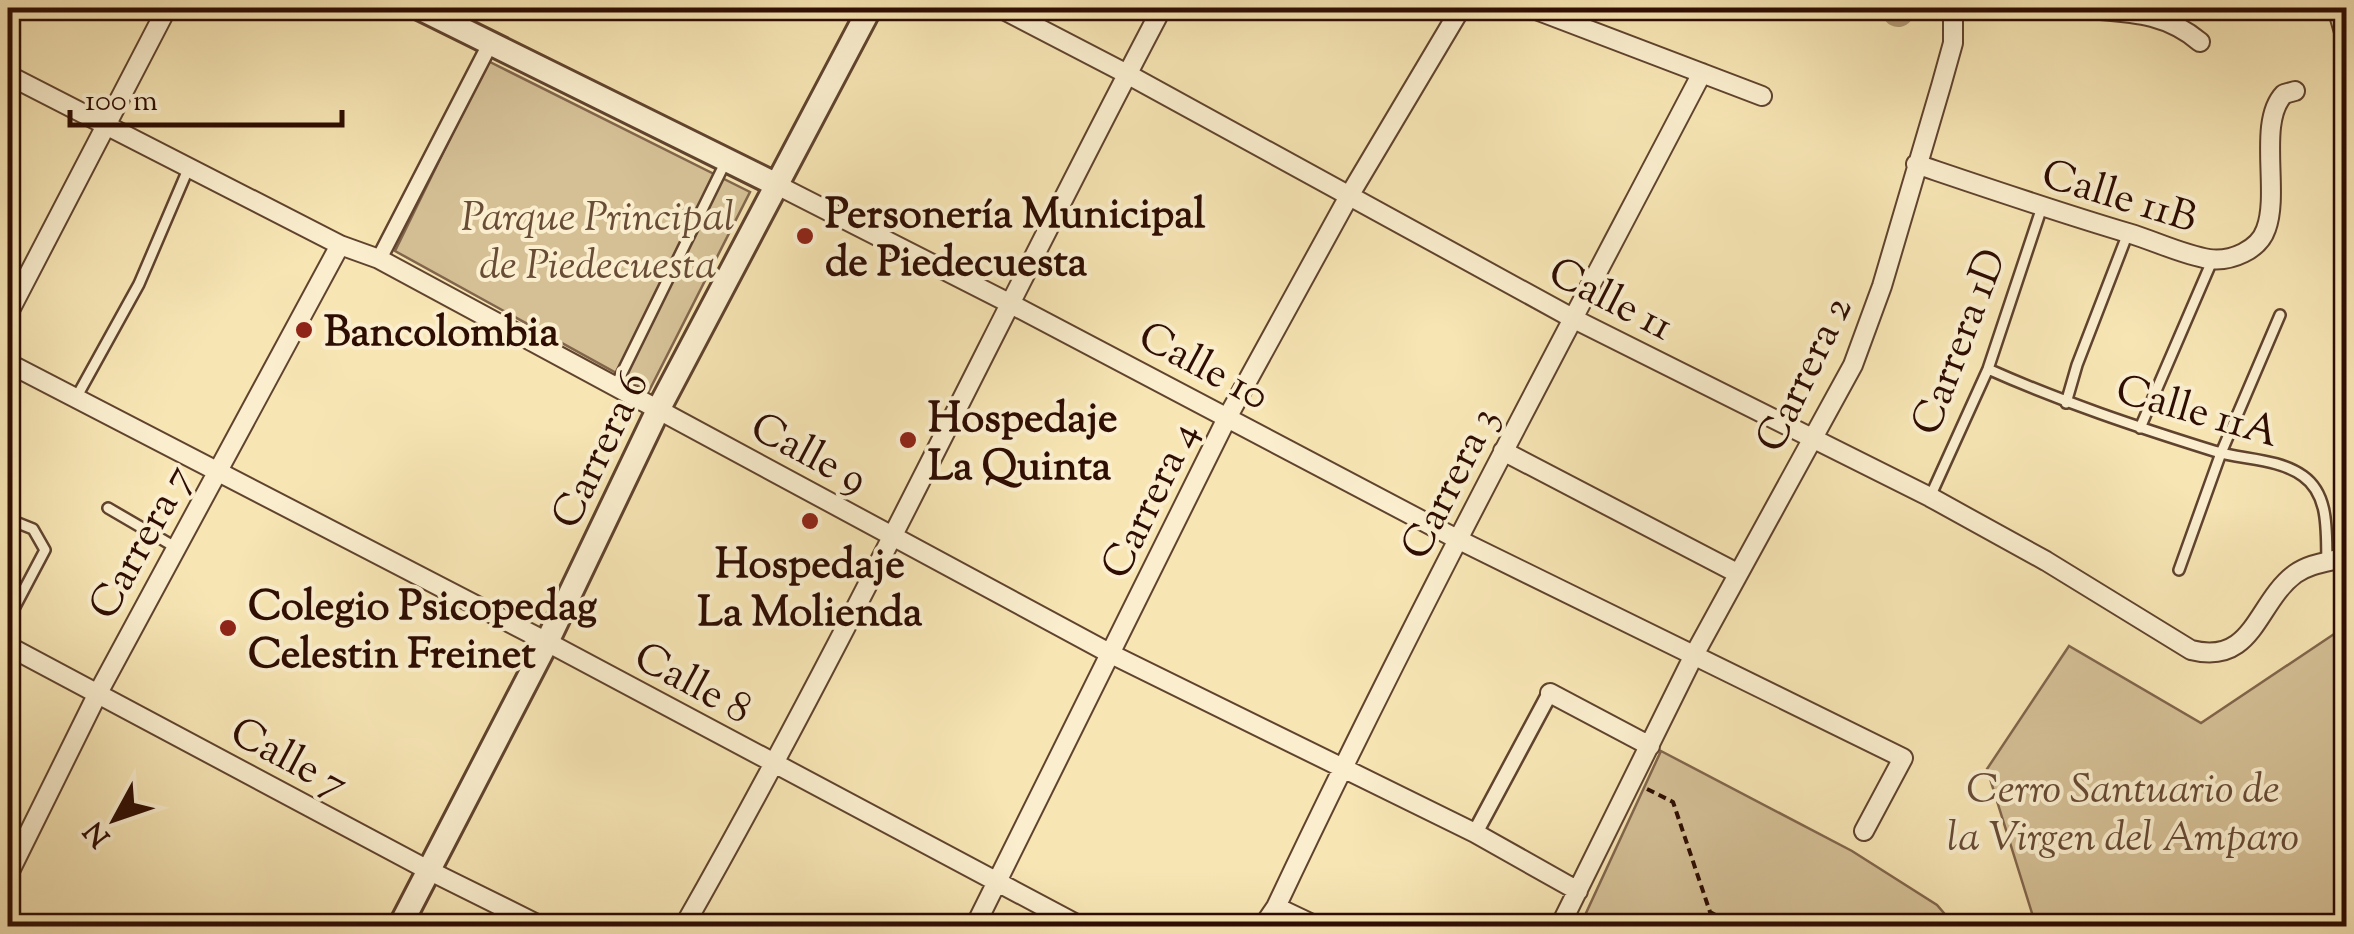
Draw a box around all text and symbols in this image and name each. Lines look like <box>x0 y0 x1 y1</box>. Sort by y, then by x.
scale bar <box>70 65 342 127</box>
text: 100 m <box>85 81 158 124</box>
street label: Calle 11B <box>2034 147 2203 251</box>
place label: Personería Municipal de Piedecuesta <box>825 187 1206 295</box>
park label: Parque Principal de Piedecuesta <box>461 190 735 298</box>
marker: Personería Municipal de Piedecuesta <box>794 225 816 247</box>
street label: Carrera 1D <box>1899 241 2025 444</box>
street label: Calle 11 <box>1537 245 1682 358</box>
street label: Carrera 2 <box>1743 287 1870 463</box>
place label: Bancolombia <box>324 305 559 365</box>
street label: Calle 10 <box>1127 309 1279 428</box>
marker: Bancolombia <box>293 319 315 341</box>
street label: Calle 11A <box>2108 362 2285 466</box>
street label: Carrera 6 <box>539 363 666 540</box>
place label: Hospedaje La Quinta <box>928 391 1117 499</box>
street label: Carrera 3 <box>1388 398 1516 571</box>
street label: Calle 9 <box>739 400 877 511</box>
street label: Carrera 4 <box>1089 412 1216 590</box>
marker: Hospedaje La Quinta <box>897 429 919 451</box>
street label: Carrera 7 <box>76 455 210 632</box>
marker: Hospedaje La Molienda <box>799 510 821 532</box>
place label: Hospedaje La Molienda <box>698 537 923 645</box>
place label: Colegio Psicopedag Celestin Freinet <box>248 579 598 687</box>
marker: Colegio Psicopedag Celestin Freinet <box>217 617 239 639</box>
street label: Calle 8 <box>622 630 761 741</box>
street label: Calle 7 <box>218 705 357 816</box>
park label: Cerro Santuario de la Virgen del Amparo <box>1947 762 2299 870</box>
north arrow <box>65 769 165 869</box>
text: N <box>76 812 121 855</box>

